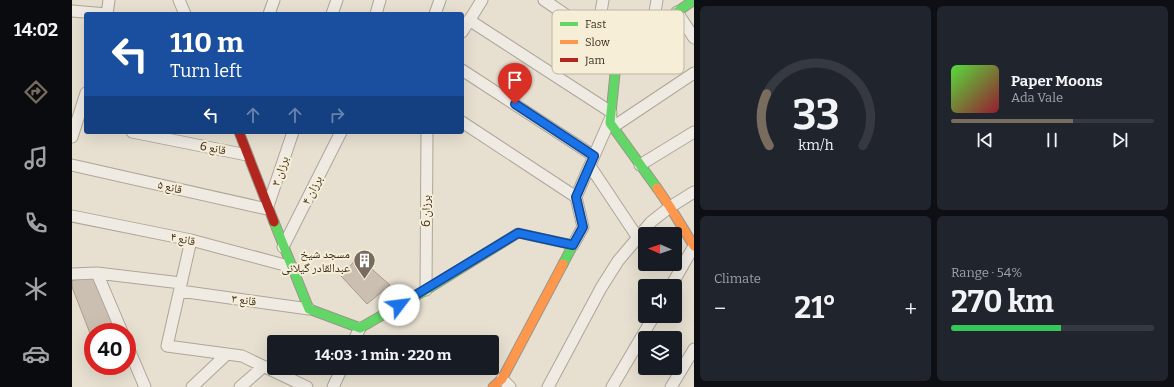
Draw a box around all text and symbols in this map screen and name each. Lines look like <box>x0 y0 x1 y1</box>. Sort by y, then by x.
legend <box>552 10 684 74</box>
text: Fast <box>585 18 606 31</box>
text: 14:02 <box>14 19 58 41</box>
text: 110 m <box>170 26 244 59</box>
icon: left <box>104 28 156 80</box>
text: Slow <box>585 36 610 49</box>
text: Jam <box>584 54 605 67</box>
text: Turn left <box>170 60 242 82</box>
pin <box>498 63 532 104</box>
icon: arrive <box>504 69 526 91</box>
text: Paper Moons <box>1011 72 1103 90</box>
icon: directions <box>22 78 50 106</box>
text: 33 <box>792 90 839 140</box>
text: Ada Vale <box>1011 90 1063 105</box>
icon: left <box>200 104 222 126</box>
icon: ahead <box>242 104 264 126</box>
icon: ahead <box>284 104 306 126</box>
icon: right <box>326 104 348 126</box>
icon: previous <box>974 129 996 151</box>
icon: pause <box>1041 129 1063 151</box>
icon: next <box>1109 129 1131 151</box>
text: km/h <box>798 136 833 153</box>
street label: قانع 6 <box>199 139 227 157</box>
icon: music <box>22 144 50 172</box>
street label: برزان ۳ <box>269 154 292 188</box>
street label: برزان ۴ <box>299 173 325 207</box>
street label: قانع ۵ <box>156 177 184 197</box>
street label: برزان 6 <box>419 195 433 227</box>
icon: phone <box>22 209 50 237</box>
north arrow <box>638 227 682 271</box>
map controls <box>638 227 682 375</box>
street label: قانع ۴ <box>169 230 197 248</box>
place label: مسجد شیخ عبدالقادر گیلانی <box>282 247 350 275</box>
building icon: مسجد شیخ عبدالقادر گیلانی <box>352 248 378 281</box>
text: Range · 54% <box>951 265 1022 280</box>
text: Climate <box>714 271 761 286</box>
icon: climate <box>22 275 50 303</box>
button: sound <box>638 279 682 323</box>
position arrow <box>378 284 420 326</box>
text: 270 km <box>951 284 1054 320</box>
text: 21° <box>794 290 836 326</box>
street label: قانع ۳ <box>231 291 257 309</box>
text: − <box>714 295 726 322</box>
text: + <box>904 295 917 322</box>
speed limit sign: 40 <box>84 323 136 375</box>
button: layers <box>638 331 682 375</box>
icon: car <box>22 340 50 368</box>
text: 14:03 · 1 min · 220 m <box>315 346 451 364</box>

